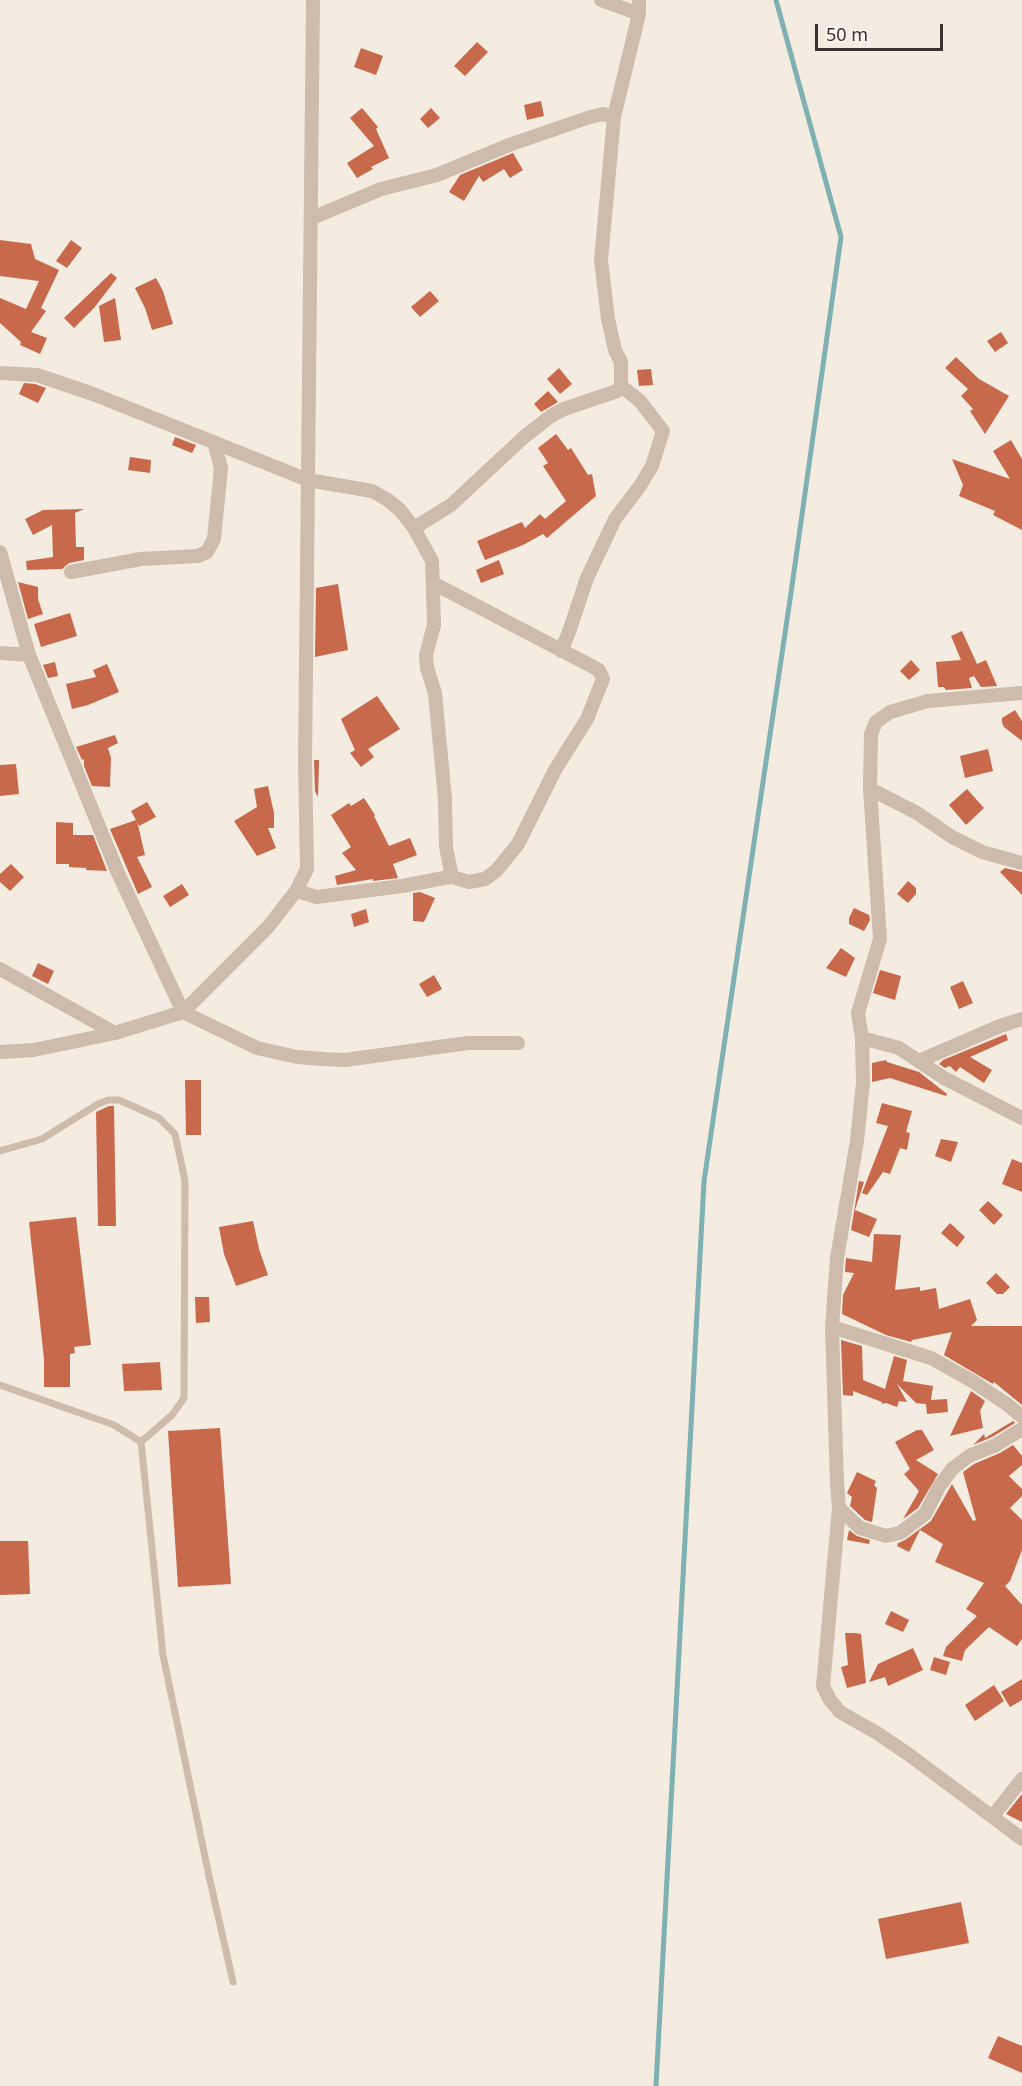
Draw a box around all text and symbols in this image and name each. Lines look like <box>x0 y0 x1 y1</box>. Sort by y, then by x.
scale bar <box>818 12 946 50</box>
text: 50 m <box>826 22 868 46</box>

